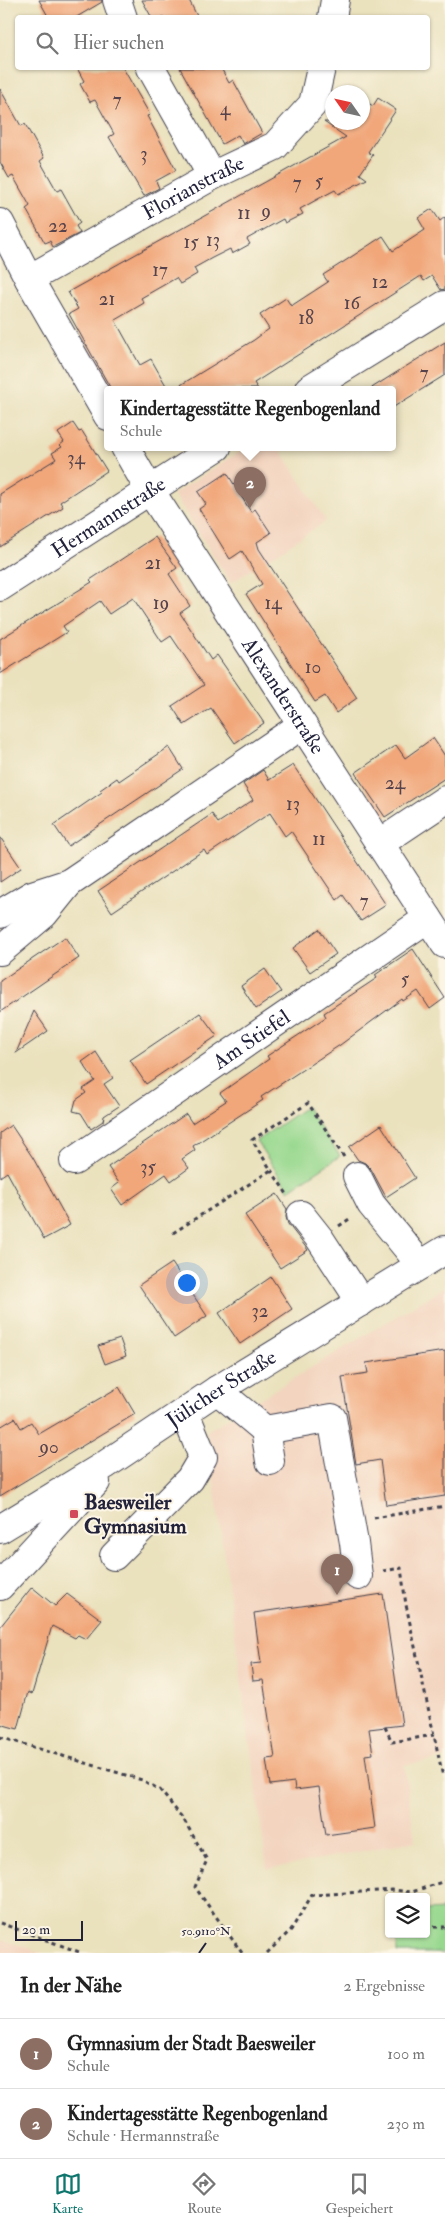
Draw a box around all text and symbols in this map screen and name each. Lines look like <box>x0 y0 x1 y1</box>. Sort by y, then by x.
search box <box>15 15 430 70</box>
icon: search <box>33 29 61 57</box>
text: Hier suchen <box>73 31 164 55</box>
north arrow <box>325 85 370 130</box>
house number: 7 <box>113 88 122 112</box>
house number: 4 <box>220 97 231 121</box>
house number: 3 <box>140 142 148 166</box>
street label: Florianstraße <box>138 150 249 226</box>
house number: 5 <box>315 169 324 193</box>
house number: 7 <box>293 171 302 195</box>
house number: 9 <box>259 199 271 223</box>
house number: 11 <box>237 201 251 225</box>
house number: 22 <box>48 214 68 238</box>
house number: 13 <box>206 228 220 252</box>
house number: 15 <box>183 230 199 254</box>
house number: 17 <box>152 258 168 282</box>
house number: 12 <box>372 270 388 294</box>
house number: 21 <box>99 287 115 311</box>
house number: 16 <box>344 291 362 315</box>
house number: 18 <box>298 306 314 330</box>
house number: 7 <box>420 361 429 385</box>
popup <box>104 386 396 451</box>
text: Kindertagesstätte Regenbogenland <box>120 397 380 421</box>
text: Schule <box>120 421 162 441</box>
house number: 34 <box>67 446 85 470</box>
pin: 2 <box>234 467 266 508</box>
street label: Hermannstraße <box>46 471 171 564</box>
house number: 21 <box>145 551 161 575</box>
house number: 19 <box>153 591 169 615</box>
house number: 14 <box>264 591 282 615</box>
street label: Alexanderstraße <box>235 632 331 760</box>
house number: 10 <box>305 655 321 679</box>
house number: 24 <box>385 771 406 795</box>
house number: 13 <box>286 792 300 816</box>
house number: 11 <box>312 827 326 851</box>
house number: 7 <box>360 889 369 913</box>
house number: 5 <box>401 967 410 991</box>
street label: Am Stiefel <box>207 1003 296 1076</box>
house number: 35 <box>140 1155 156 1179</box>
your location <box>174 1270 200 1296</box>
house number: 32 <box>252 1299 268 1323</box>
street label: Jülicher Straße <box>160 1344 282 1435</box>
house number: 90 <box>37 1435 59 1459</box>
place label: Baesweiler Gymnasium <box>84 1489 187 1540</box>
marker: Baesweiler Gymnasium <box>68 1508 80 1520</box>
pin: 1 <box>321 1554 353 1595</box>
map controls <box>385 1893 430 1938</box>
button: layers <box>385 1893 430 1938</box>
scale bar <box>15 1918 82 1941</box>
text: 20 m <box>22 1921 50 1938</box>
text: 50.9110°N <box>181 1924 231 1939</box>
text: In der Nähe <box>20 1972 122 1999</box>
text: 2 Ergebnisse <box>344 1976 425 1996</box>
text: Gymnasium der Stadt Baesweiler <box>67 2032 315 2056</box>
text: 1 <box>33 2044 39 2064</box>
text: 100 m <box>387 2044 425 2064</box>
text: Schule <box>67 2056 110 2076</box>
text: Kindertagesstätte Regenbogenland <box>67 2102 328 2126</box>
text: 2 <box>32 2114 40 2134</box>
text: 230 m <box>387 2114 425 2134</box>
text: Schule · Hermannstraße <box>67 2126 219 2146</box>
tab: Karte <box>52 2170 83 2217</box>
tab: Route <box>187 2170 221 2217</box>
tab: Gespeichert <box>325 2170 393 2217</box>

